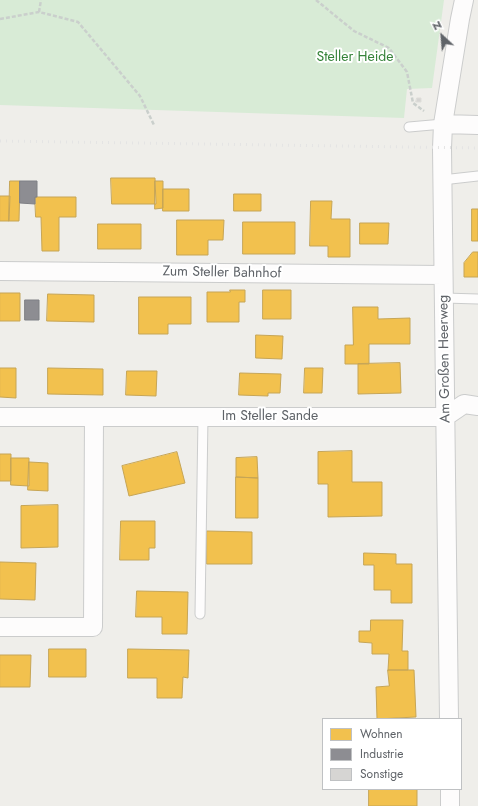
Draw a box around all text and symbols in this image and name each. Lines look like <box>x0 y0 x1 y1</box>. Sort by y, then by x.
north arrow <box>422 16 462 56</box>
text: N <box>429 16 444 34</box>
park label: Steller Heide <box>317 50 393 66</box>
street label: Zum Steller Bahnhof <box>162 264 282 282</box>
street label: Am Großen Heerweg <box>435 295 455 423</box>
street label: Im Steller Sande <box>222 409 318 425</box>
legend <box>322 718 462 790</box>
text: Wohnen <box>360 725 403 743</box>
text: Industrie <box>360 745 404 763</box>
text: Sonstige <box>360 765 403 783</box>

